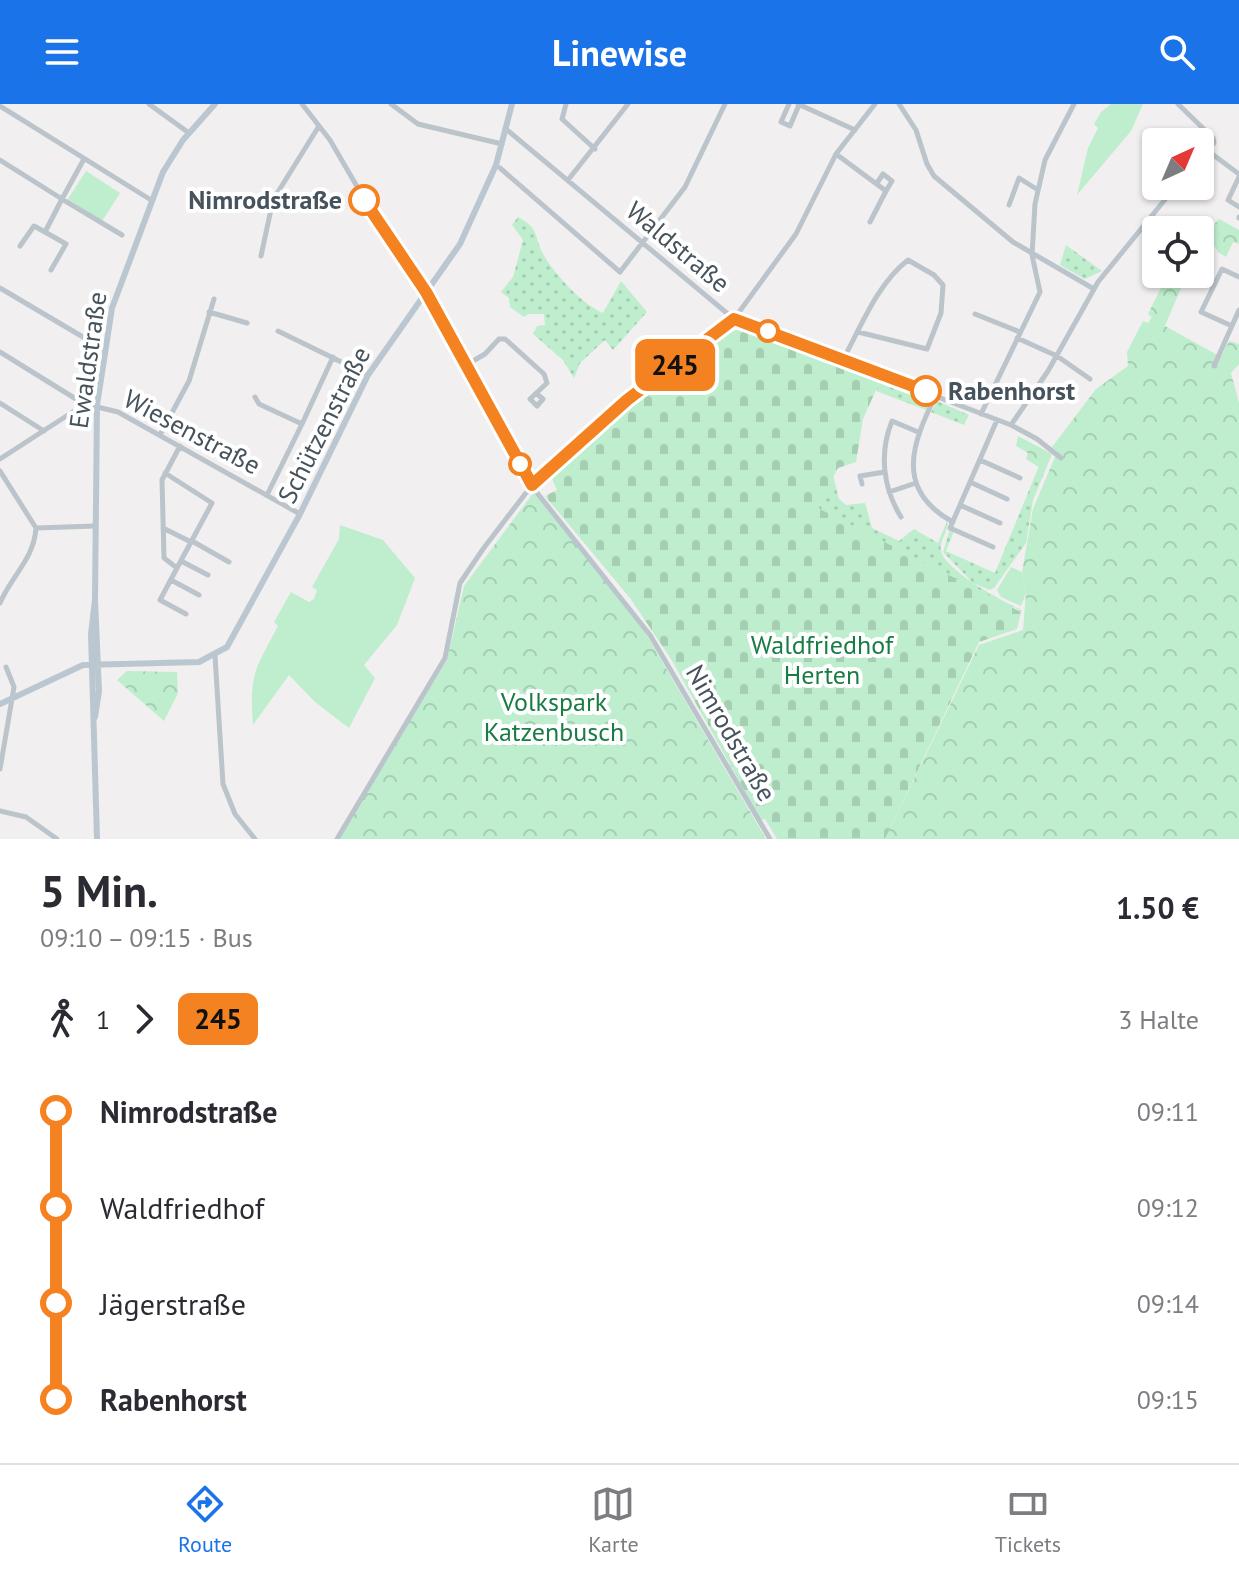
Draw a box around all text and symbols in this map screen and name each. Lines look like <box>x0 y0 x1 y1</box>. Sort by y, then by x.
text: Linewise <box>552 29 687 76</box>
icon: menu <box>40 30 84 74</box>
icon: search <box>1155 30 1199 74</box>
north arrow <box>1142 128 1214 200</box>
map controls <box>1142 128 1214 288</box>
place label: Nimrodstraße <box>188 183 342 216</box>
marker: Nimrodstraße <box>349 185 379 215</box>
street label: Waldstraße <box>620 194 737 299</box>
button: locate <box>1142 216 1214 288</box>
street label: Ewaldstraße <box>62 289 113 430</box>
unlabelled marker <box>757 320 779 342</box>
line badge: 245 <box>629 339 721 391</box>
street label: Schützenstraße <box>270 341 377 509</box>
text: 245 <box>651 346 699 383</box>
place label: Rabenhorst <box>948 374 1075 407</box>
marker: Rabenhorst <box>911 376 941 406</box>
street label: Wiesenstraße <box>118 382 266 481</box>
unlabelled marker <box>509 453 531 475</box>
park label: Waldfriedhof Herten <box>751 628 895 691</box>
street label: Nimrodstraße <box>679 658 784 807</box>
park label: Volkspark Katzenbusch <box>484 685 624 748</box>
text: 5 Min. <box>40 862 158 919</box>
text: 1.50 € <box>1116 888 1199 927</box>
text: 09:10 – 09:15 · Bus <box>40 921 253 954</box>
icon: walk <box>40 997 84 1041</box>
icon: forward <box>122 997 166 1041</box>
text: 245 <box>194 1000 242 1037</box>
text: 1 <box>96 1003 110 1036</box>
text: 3 Halte <box>1118 1003 1199 1036</box>
text: Nimrodstraße <box>100 1092 277 1131</box>
text: 09:11 <box>1137 1095 1199 1128</box>
text: Waldfriedhof <box>100 1188 264 1227</box>
text: 09:12 <box>1137 1191 1199 1224</box>
text: Jägerstraße <box>100 1284 246 1323</box>
text: 09:14 <box>1137 1287 1199 1320</box>
text: Rabenhorst <box>100 1380 247 1419</box>
text: 09:15 <box>1137 1383 1199 1416</box>
tab: Route <box>178 1482 232 1558</box>
tab: Karte <box>588 1482 639 1558</box>
tab: Tickets <box>995 1482 1061 1558</box>

